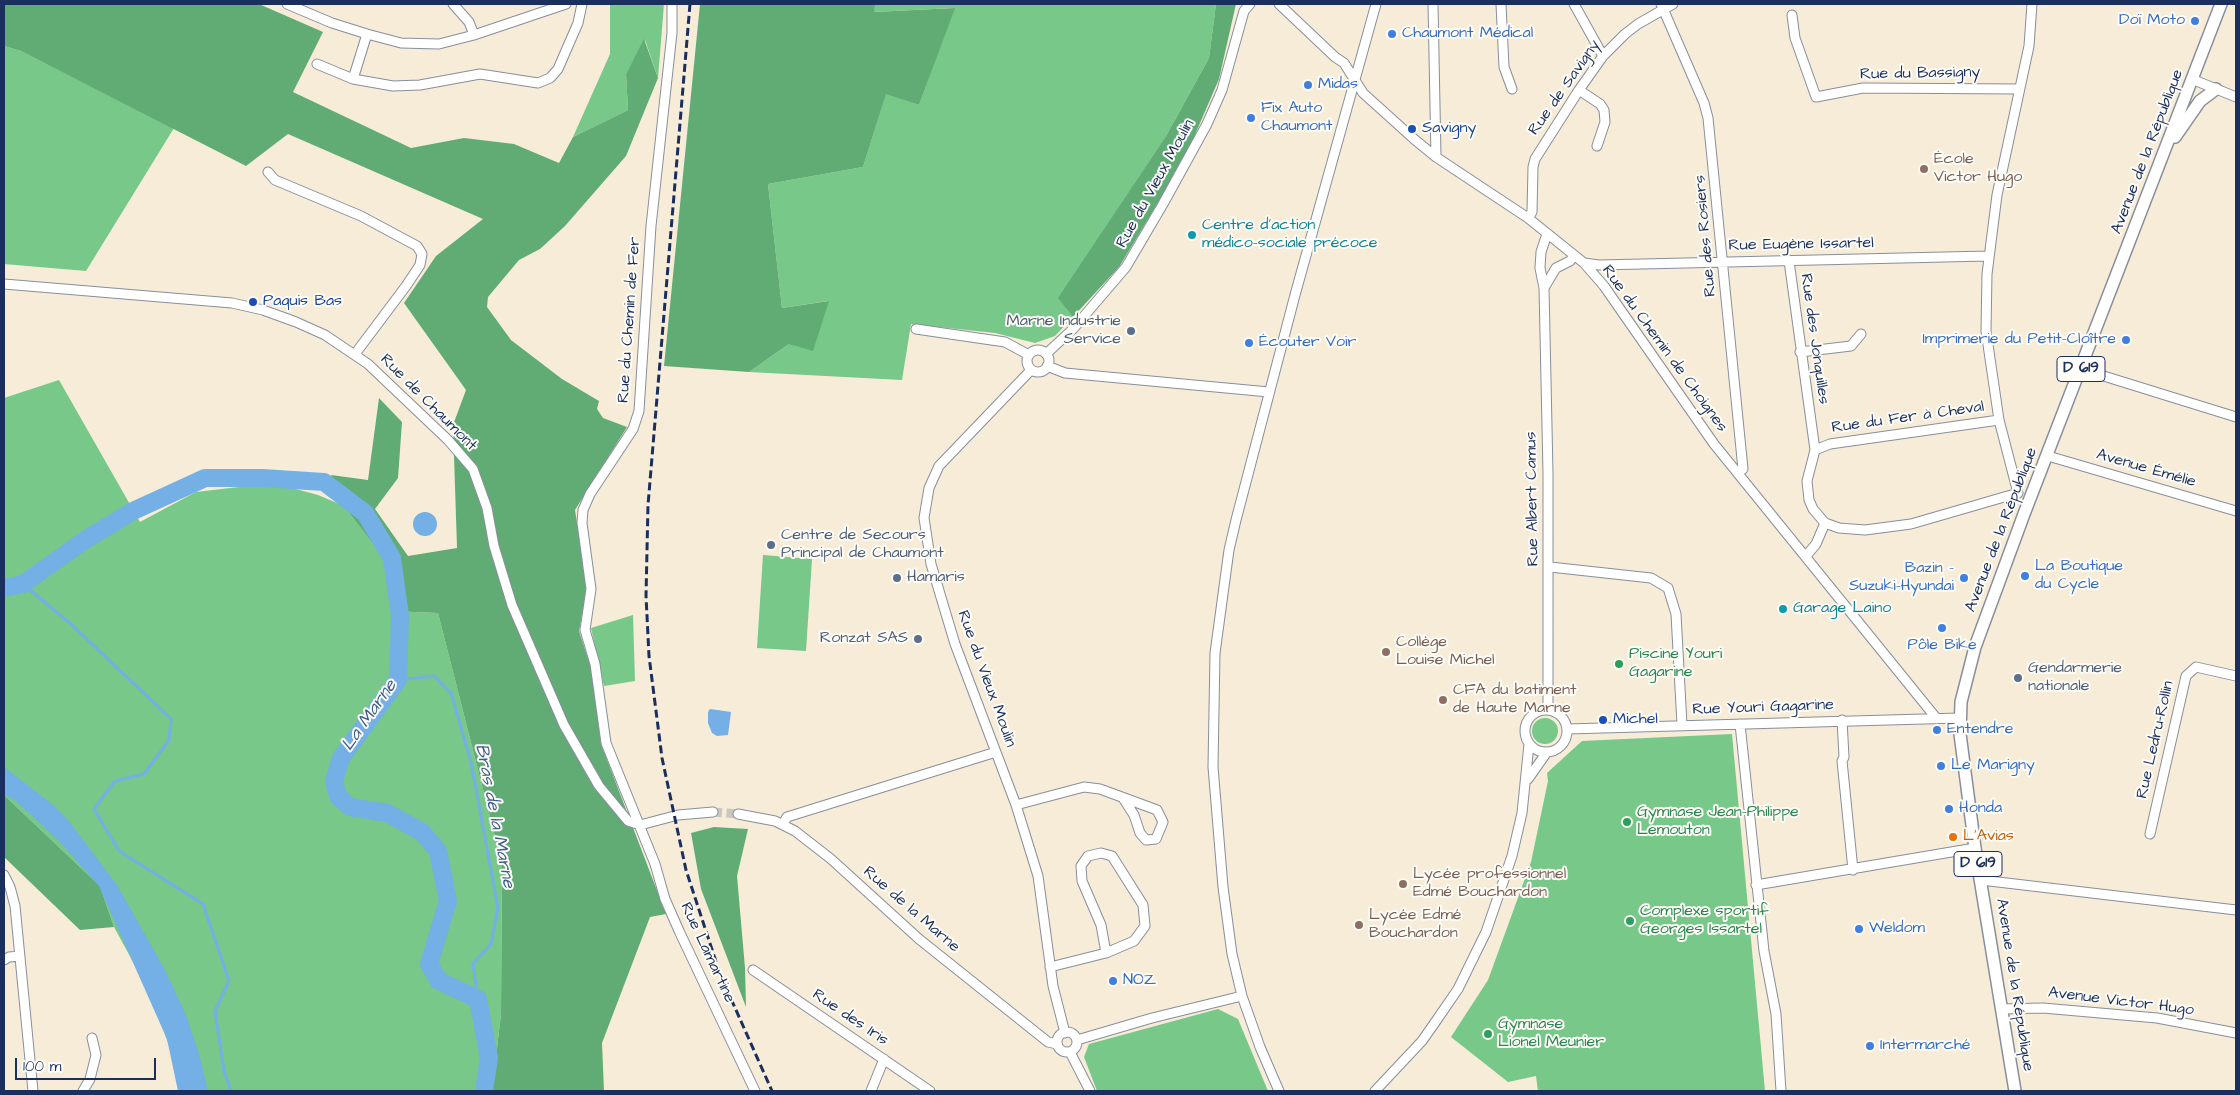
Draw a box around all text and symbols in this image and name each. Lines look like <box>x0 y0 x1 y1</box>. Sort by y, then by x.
place label: Doï Moto <box>2119 11 2185 31</box>
marker: Doï Moto <box>2189 15 2201 27</box>
place label: Chaumont Médical <box>1402 24 1533 44</box>
marker: Chaumont Médical <box>1386 28 1398 40</box>
street label: Rue de Savigny <box>1525 37 1605 139</box>
street label: Rue du Bassigny <box>1860 63 1980 85</box>
street label: Avenue de la République <box>2108 67 2188 237</box>
place label: Midas <box>1318 75 1358 95</box>
marker: Midas <box>1302 79 1314 91</box>
place label: Fix Auto Chaumont <box>1261 99 1332 137</box>
marker: Fix Auto Chaumont <box>1245 112 1257 124</box>
street label: Rue du Vieux Moulin <box>1113 116 1199 252</box>
place label: Savigny <box>1422 119 1476 139</box>
marker: Savigny <box>1406 123 1418 135</box>
place label: École Victor Hugo <box>1934 150 2022 188</box>
marker: École Victor Hugo <box>1918 163 1930 175</box>
street label: Rue des Rosiers <box>1691 174 1721 298</box>
place label: Centre d’action médico-sociale précoce <box>1202 216 1377 254</box>
marker: Centre d’action médico-sociale précoce <box>1186 229 1198 241</box>
street label: Rue Eugène Issartel <box>1728 234 1874 256</box>
street label: Rue du Chemin de Fer <box>615 236 645 404</box>
street label: Rue du Chemin de Choignes <box>1597 262 1731 436</box>
street label: Rue des Jonquilles <box>1795 272 1833 406</box>
place label: Paquis Bas <box>263 292 342 312</box>
marker: Paquis Bas <box>247 296 259 308</box>
place label: Marne Industrie Service <box>1007 312 1121 350</box>
marker: Marne Industrie Service <box>1125 325 1137 337</box>
place label: Imprimerie du Petit-Cloître <box>1922 330 2116 350</box>
place label: Écouter Voir <box>1259 333 1356 353</box>
marker: Imprimerie du Petit-Cloître <box>2120 334 2132 346</box>
marker: Écouter Voir <box>1243 337 1255 349</box>
street label: Rue de Chaumont <box>375 350 481 456</box>
road number: D 619 <box>2057 356 2105 382</box>
street label: Rue du Fer à Cheval <box>1831 398 1985 438</box>
street label: Rue Albert Camus <box>1522 431 1544 567</box>
street label: Avenue de la République <box>1962 445 2042 615</box>
street label: Avenue Émélie <box>2094 446 2198 492</box>
place label: Centre de Secours Principal de Chaumont <box>781 526 944 564</box>
marker: Centre de Secours Principal de Chaumont <box>765 539 777 551</box>
place label: La Boutique du Cycle <box>2035 557 2123 595</box>
place label: Bazin - Suzuki-Hyundai <box>1849 559 1954 597</box>
place label: Hamaris <box>907 568 965 588</box>
marker: La Boutique du Cycle <box>2019 570 2031 582</box>
marker: Hamaris <box>891 572 903 584</box>
marker: Bazin - Suzuki-Hyundai <box>1958 572 1970 584</box>
place label: Garage Laino <box>1793 599 1891 619</box>
marker: Garage Laino <box>1777 603 1789 615</box>
street label: Rue du Vieux Moulin <box>952 608 1020 750</box>
marker: Pôle Bike <box>1936 622 1948 634</box>
place label: Ronzat SAS <box>820 629 908 649</box>
marker: Ronzat SAS <box>912 633 924 645</box>
place label: Collège Louise Michel <box>1396 633 1495 671</box>
place label: Pôle Bike <box>1907 636 1977 656</box>
place label: Piscine Youri Gagarine <box>1629 645 1722 683</box>
marker: Collège Louise Michel <box>1380 646 1392 658</box>
marker: Piscine Youri Gagarine <box>1613 658 1625 670</box>
place label: Gendarmerie nationale <box>2028 659 2122 697</box>
marker: Gendarmerie nationale <box>2012 672 2024 684</box>
water label: La Marne <box>338 676 402 756</box>
street label: Rue Ledru-Rollin <box>2133 679 2179 801</box>
place label: CFA du batiment de Haute Marne <box>1453 681 1576 719</box>
marker: CFA du batiment de Haute Marne <box>1437 694 1449 706</box>
street label: Rue Youri Gagarine <box>1692 696 1834 720</box>
place label: Michel <box>1613 710 1658 730</box>
marker: Michel <box>1597 714 1609 726</box>
place label: Entendre <box>1947 720 2013 740</box>
marker: Entendre <box>1931 724 1943 736</box>
water label: Bras de la Marne <box>469 742 519 890</box>
place label: Le Marigny <box>1951 756 2035 776</box>
marker: Le Marigny <box>1935 760 1947 772</box>
place label: Honda <box>1959 799 2002 819</box>
place label: Gymnase Jean-Philippe Lemouton <box>1637 803 1799 841</box>
marker: Honda <box>1943 803 1955 815</box>
marker: Gymnase Jean-Philippe Lemouton <box>1621 816 1633 828</box>
place label: L'Avias <box>1963 827 2014 847</box>
marker: L'Avias <box>1947 831 1959 843</box>
road number: D 619 <box>1954 852 2002 876</box>
street label: Rue de la Marne <box>859 863 963 957</box>
place label: Lycée professionnel Edmé Bouchardon <box>1413 865 1566 903</box>
marker: Lycée professionnel Edmé Bouchardon <box>1397 878 1409 890</box>
street label: Avenue de la République <box>1991 897 2037 1073</box>
street label: Rue Lamartine <box>675 900 739 1006</box>
place label: Complexe sportif Georges Issartel <box>1640 902 1769 940</box>
place label: Lycée Edmé Bouchardon <box>1369 906 1461 944</box>
marker: Complexe sportif Georges Issartel <box>1624 915 1636 927</box>
marker: Lycée Edmé Bouchardon <box>1353 919 1365 931</box>
place label: Weldom <box>1869 919 1925 939</box>
marker: Weldom <box>1853 923 1865 935</box>
place label: NOZ <box>1123 971 1156 991</box>
marker: NOZ <box>1107 975 1119 987</box>
street label: Avenue Victor Hugo <box>2047 984 2195 1020</box>
street label: Rue des Iris <box>808 986 892 1050</box>
place label: Gymnase Lionel Meunier <box>1498 1015 1604 1053</box>
marker: Gymnase Lionel Meunier <box>1482 1028 1494 1040</box>
place label: Intermarché <box>1880 1036 1970 1056</box>
marker: Intermarché <box>1864 1040 1876 1052</box>
scale bar <box>18 1048 159 1080</box>
text: 100 m <box>23 1056 62 1077</box>

